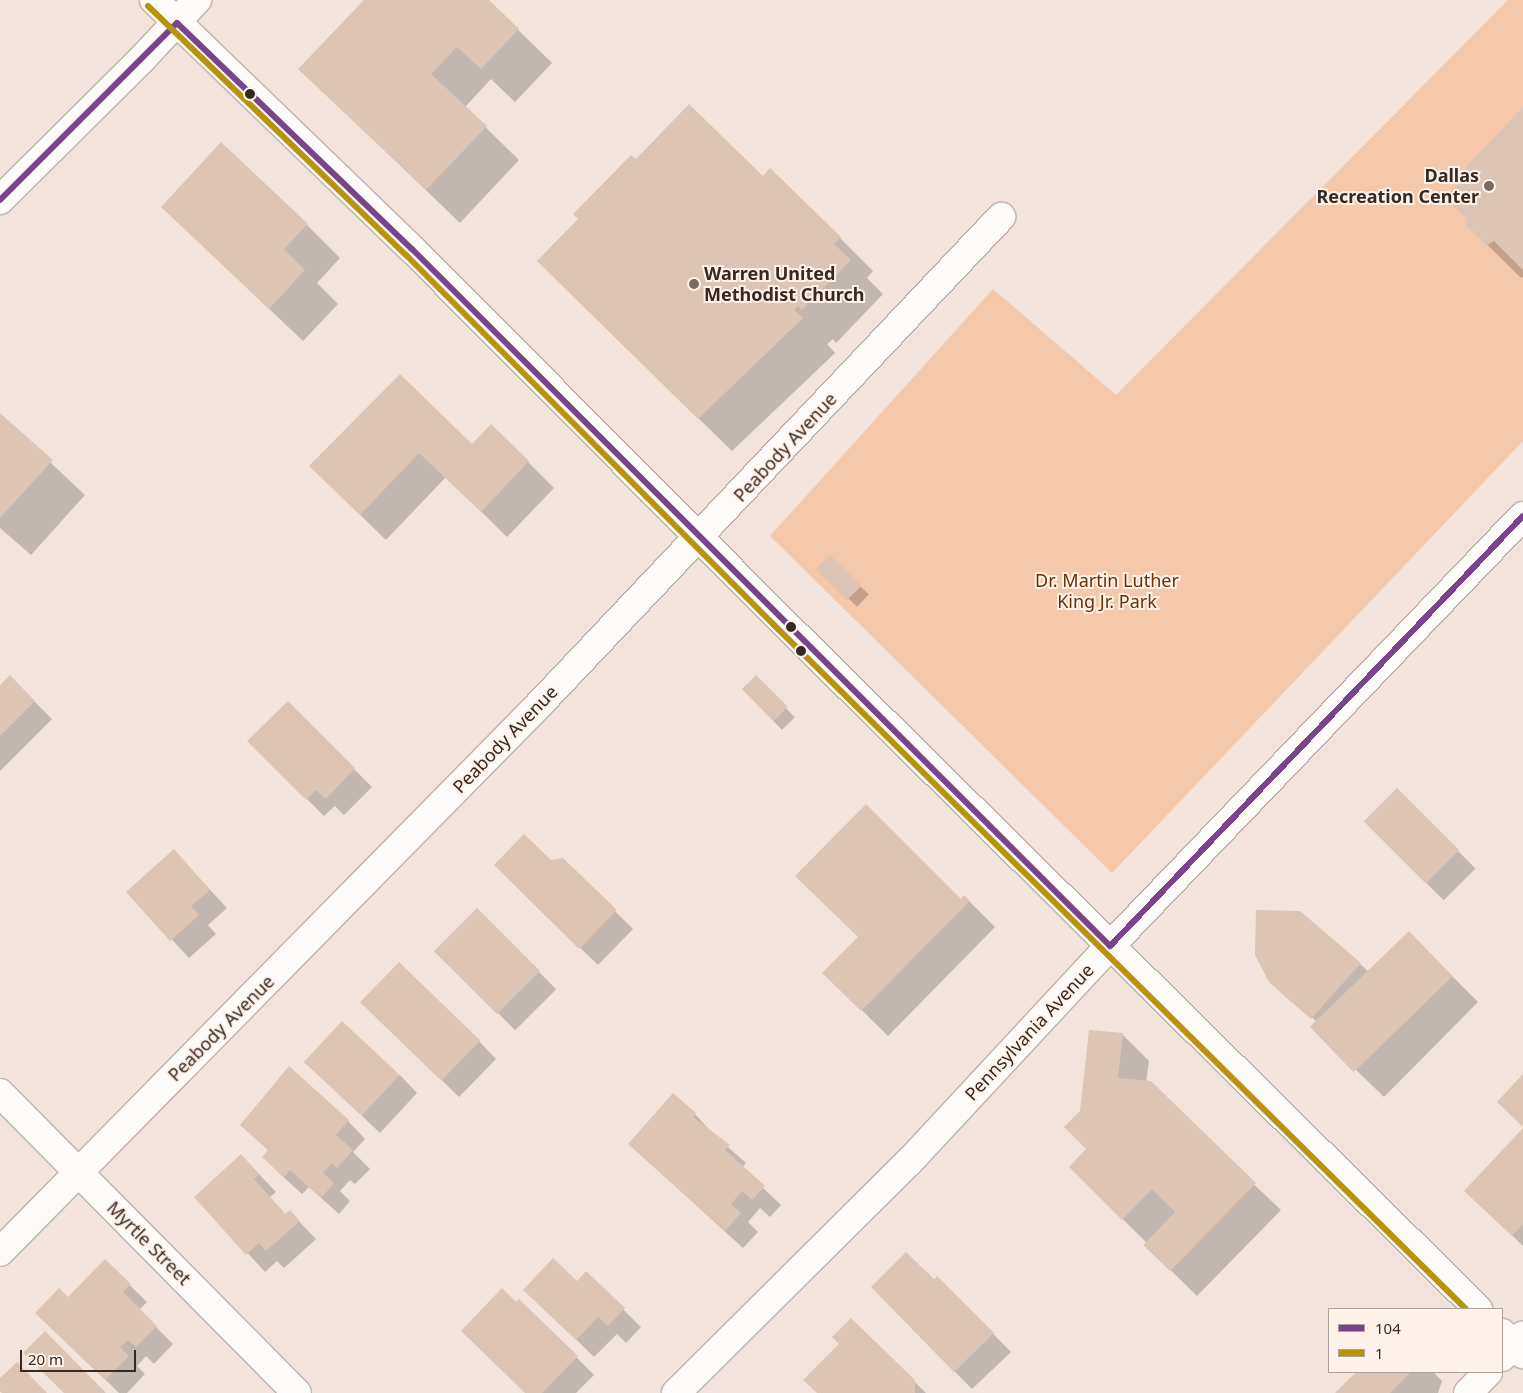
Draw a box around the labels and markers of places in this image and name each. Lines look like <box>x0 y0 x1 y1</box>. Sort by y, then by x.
unlabelled marker <box>245 89 255 99</box>
place label: Dallas Recreation Center <box>1317 165 1479 208</box>
marker: Dallas Recreation Center <box>1483 180 1495 192</box>
place label: Warren United Methodist Church <box>704 263 864 306</box>
marker: Warren United Methodist Church <box>688 278 700 290</box>
unlabelled marker <box>786 622 796 632</box>
unlabelled marker <box>796 646 806 656</box>

